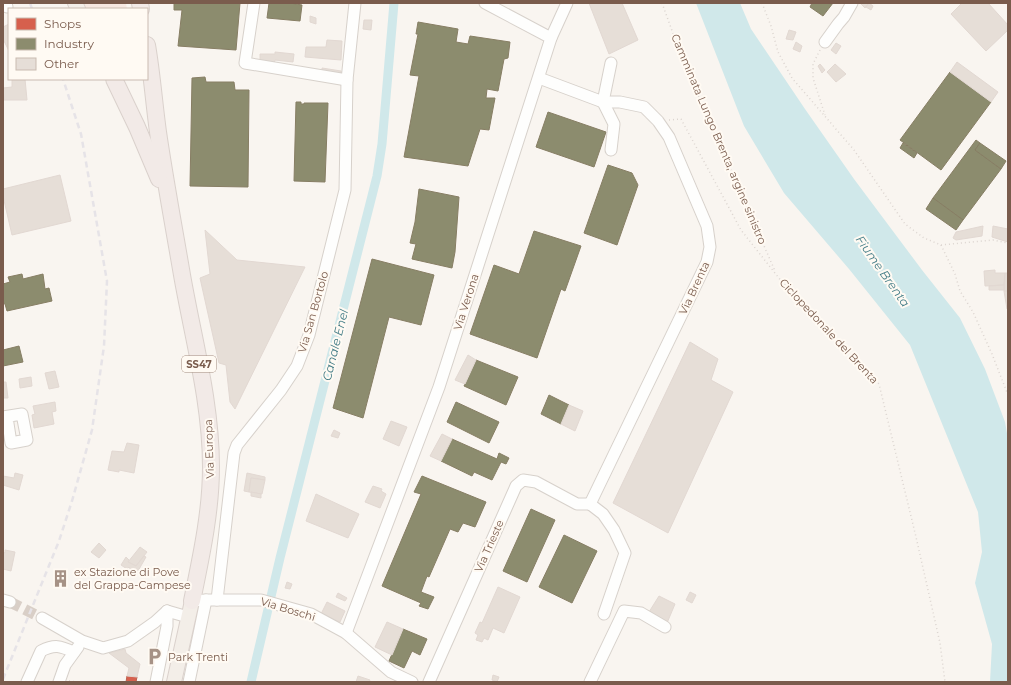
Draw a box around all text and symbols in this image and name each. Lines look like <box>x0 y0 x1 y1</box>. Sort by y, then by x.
legend <box>8 8 148 80</box>
text: Shops <box>44 16 81 31</box>
street label: Camminata Lungo Brenta, argine sinistro <box>668 32 770 246</box>
text: Industry <box>44 36 94 51</box>
text: Other <box>44 56 79 71</box>
water label: Fiume Brenta <box>853 232 913 310</box>
street label: Via Brenta <box>676 259 712 317</box>
street label: Via San Bortolo <box>295 270 331 354</box>
street label: Via Verona <box>450 272 482 332</box>
street label: Ciclopedonale del Brenta <box>777 275 881 387</box>
water label: Canale Enel <box>319 307 351 382</box>
road number: SS47 <box>182 356 216 372</box>
street label: Via Europa <box>201 419 217 479</box>
street label: Via Trieste <box>471 517 507 575</box>
place label: ex Stazione di Pove del Grappa-Campese <box>74 565 191 592</box>
building icon: ex Stazione di Pove del Grappa-Campese <box>51 568 71 588</box>
street label: Via Boschi <box>259 594 317 624</box>
parking icon: Park Trenti <box>145 647 165 667</box>
place label: Park Trenti <box>168 650 228 664</box>

